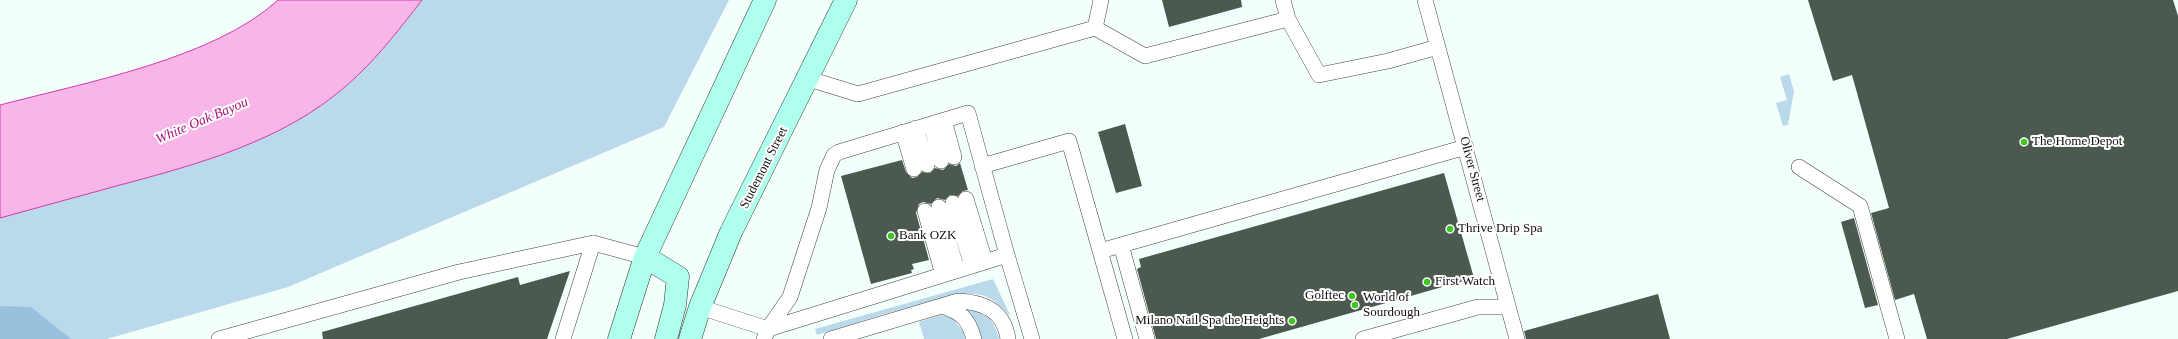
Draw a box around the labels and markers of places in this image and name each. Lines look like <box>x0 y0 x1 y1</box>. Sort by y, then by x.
place label: The Home Depot <box>2032 134 2122 150</box>
marker: The Home Depot <box>2019 137 2029 147</box>
place label: Thrive Drip Spa <box>1458 221 1542 237</box>
marker: Thrive Drip Spa <box>1445 224 1455 234</box>
place label: Bank OZK <box>899 228 956 244</box>
marker: Bank OZK <box>886 231 896 241</box>
place label: First Watch <box>1435 274 1495 290</box>
marker: First Watch <box>1422 277 1432 287</box>
place label: Golftec <box>1305 288 1344 304</box>
place label: World of Sourdough <box>1363 290 1420 321</box>
marker: Golftec <box>1347 291 1357 301</box>
marker: World of Sourdough <box>1350 300 1360 310</box>
place label: Milano Nail Spa the Heights <box>1135 313 1284 329</box>
marker: Milano Nail Spa the Heights <box>1287 316 1297 326</box>

